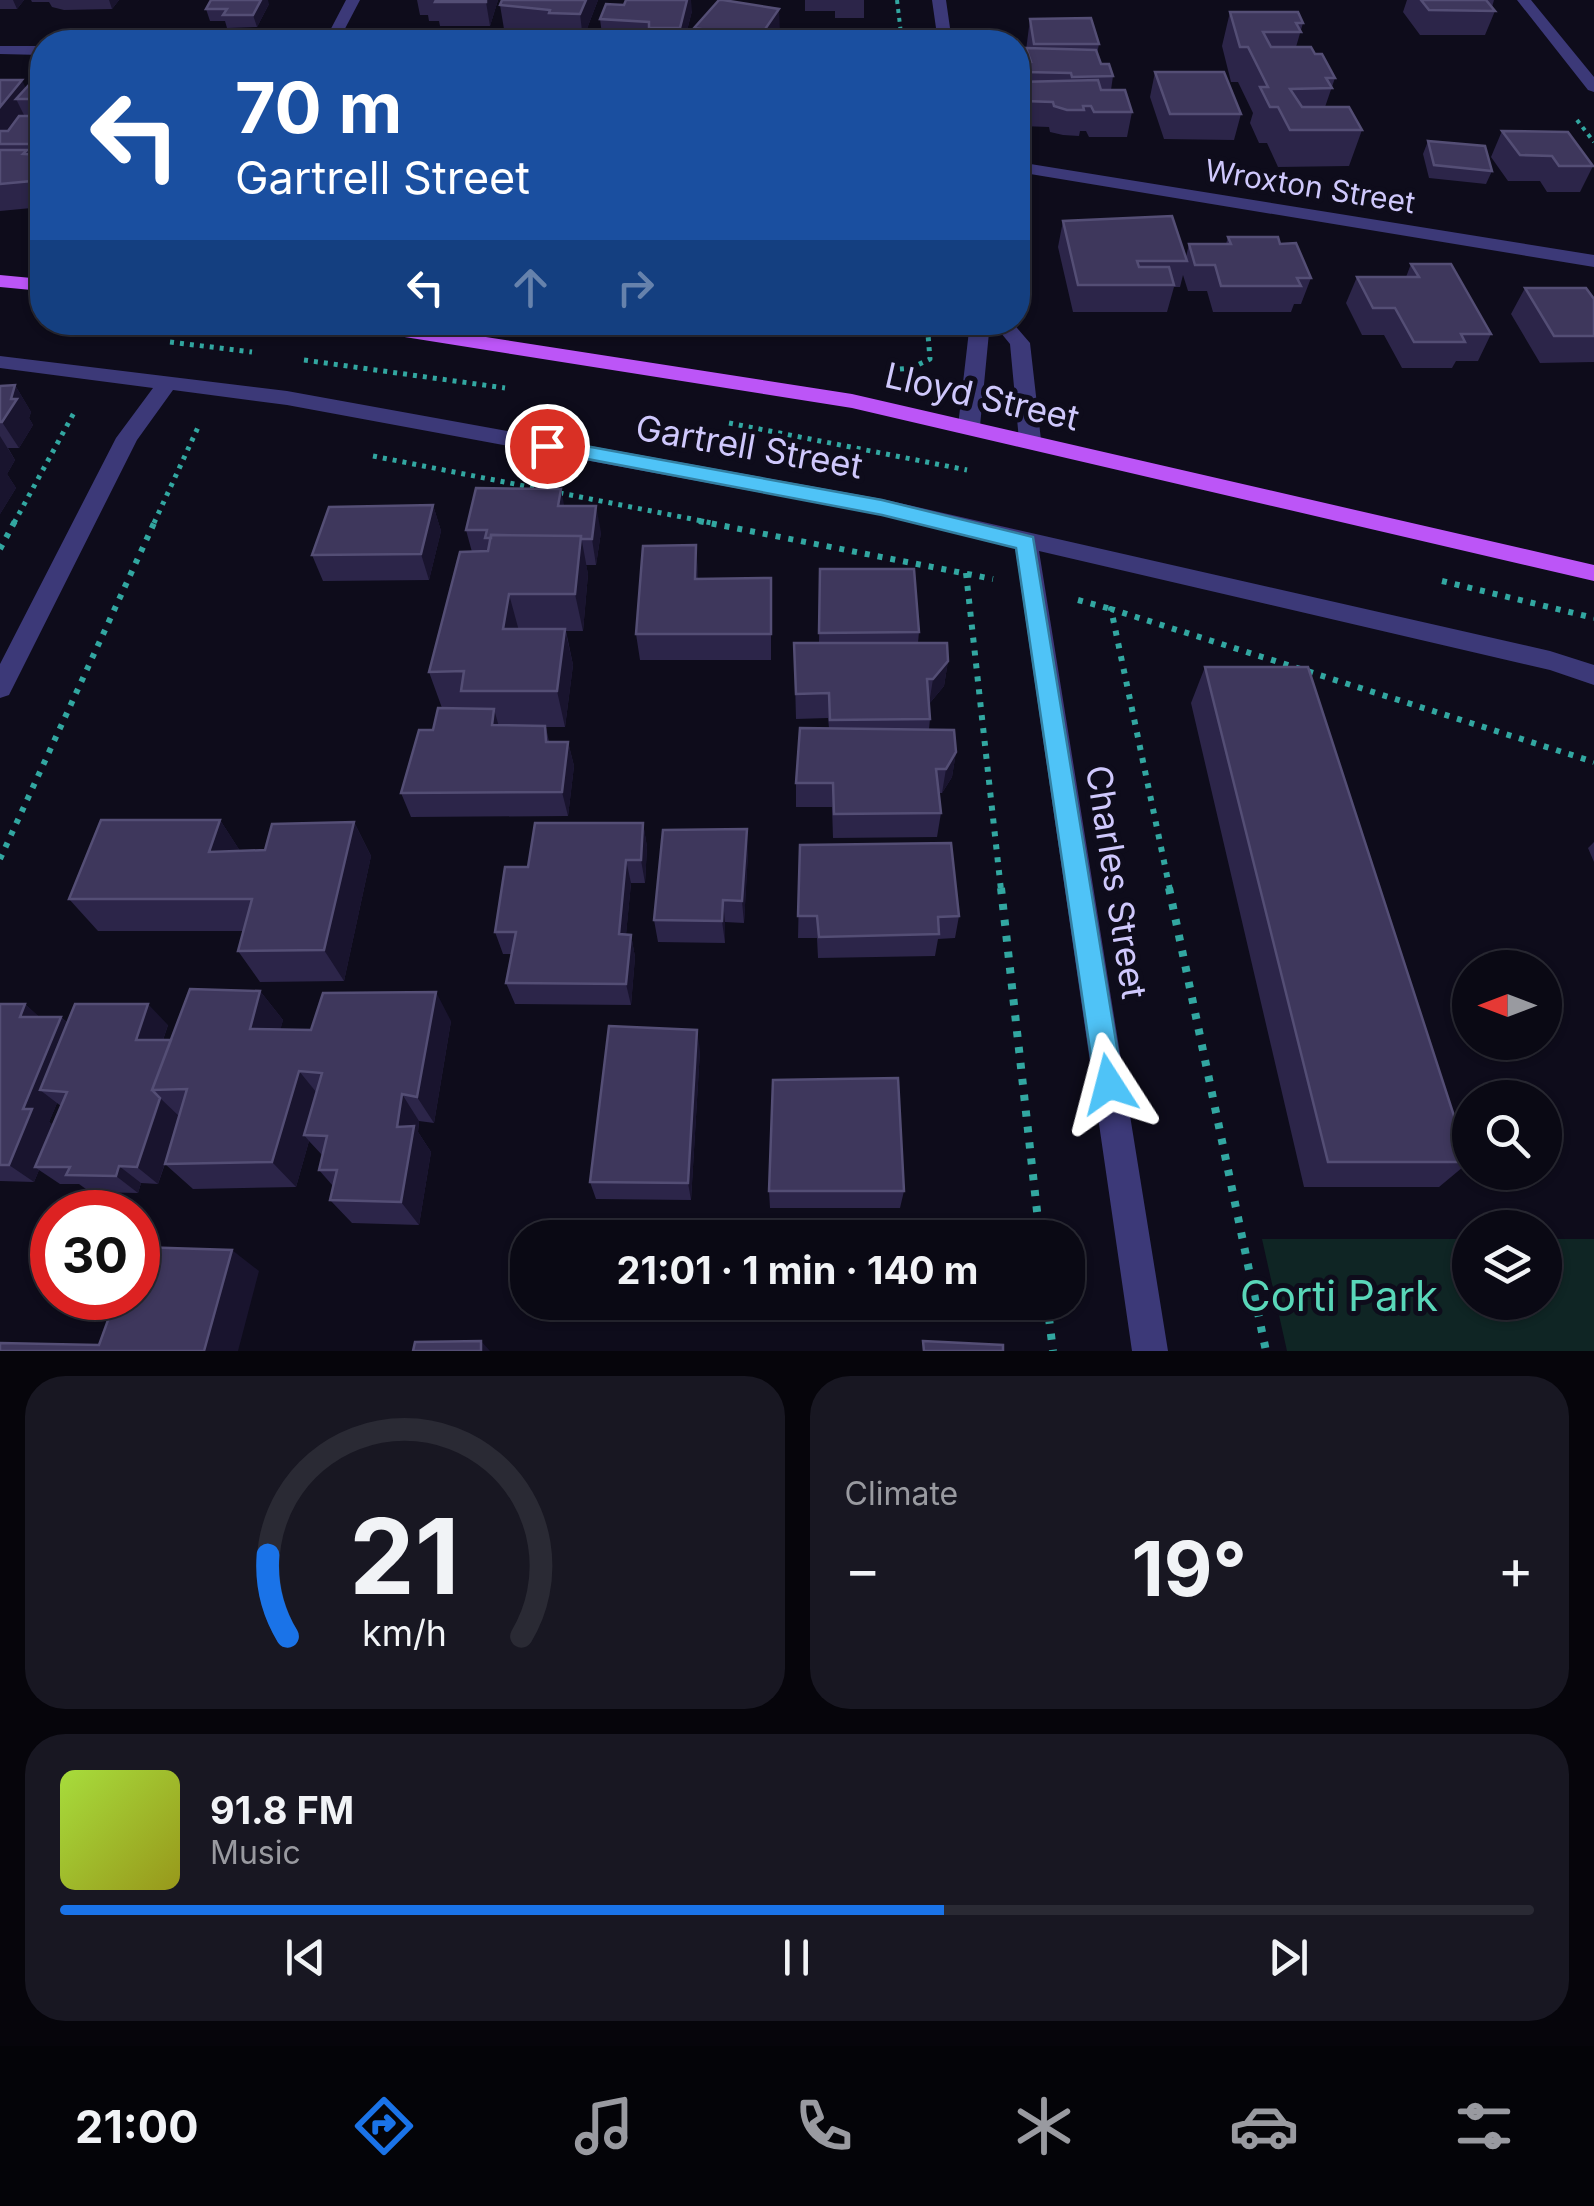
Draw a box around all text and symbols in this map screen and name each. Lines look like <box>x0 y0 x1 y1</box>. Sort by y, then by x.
text: 70 m <box>235 65 402 150</box>
icon: left <box>70 70 200 200</box>
text: Gartrell Street <box>235 150 530 205</box>
street label: Wroxton Street <box>1203 152 1418 220</box>
icon: left <box>398 260 453 315</box>
icon: ahead <box>503 260 558 315</box>
icon: right <box>608 260 663 315</box>
street label: Lloyd Street <box>881 353 1083 439</box>
pin <box>505 404 590 489</box>
street label: Gartrell Street <box>633 405 866 487</box>
icon: arrive <box>520 419 575 474</box>
street label: Charles Street <box>1078 762 1156 1001</box>
north arrow <box>1452 950 1562 1060</box>
map controls <box>1452 950 1562 1320</box>
position arrow <box>1057 1032 1161 1136</box>
button: search <box>1452 1080 1562 1190</box>
speed limit sign: 30 <box>30 1190 160 1320</box>
button: layers <box>1452 1210 1562 1320</box>
text: 21:01 · 1 min · 140 m <box>617 1247 978 1293</box>
park label: Corti Park <box>1240 1270 1438 1321</box>
text: Climate <box>845 1474 958 1513</box>
text: 21 <box>350 1493 460 1619</box>
text: 19° <box>1131 1523 1247 1614</box>
text: − <box>845 1536 881 1602</box>
text: + <box>1498 1536 1534 1602</box>
text: km/h <box>362 1611 447 1655</box>
text: 91.8 FM <box>210 1787 354 1833</box>
text: Music <box>210 1833 301 1872</box>
icon: previous <box>278 1930 333 1985</box>
icon: pause <box>769 1930 824 1985</box>
icon: next <box>1261 1930 1316 1985</box>
icon: directions <box>349 2091 419 2161</box>
icon: music <box>569 2091 639 2161</box>
icon: phone <box>789 2091 859 2161</box>
icon: climate <box>1009 2091 1079 2161</box>
icon: car <box>1229 2091 1299 2161</box>
icon: filters <box>1449 2091 1519 2161</box>
text: 21:00 <box>75 2099 199 2154</box>

